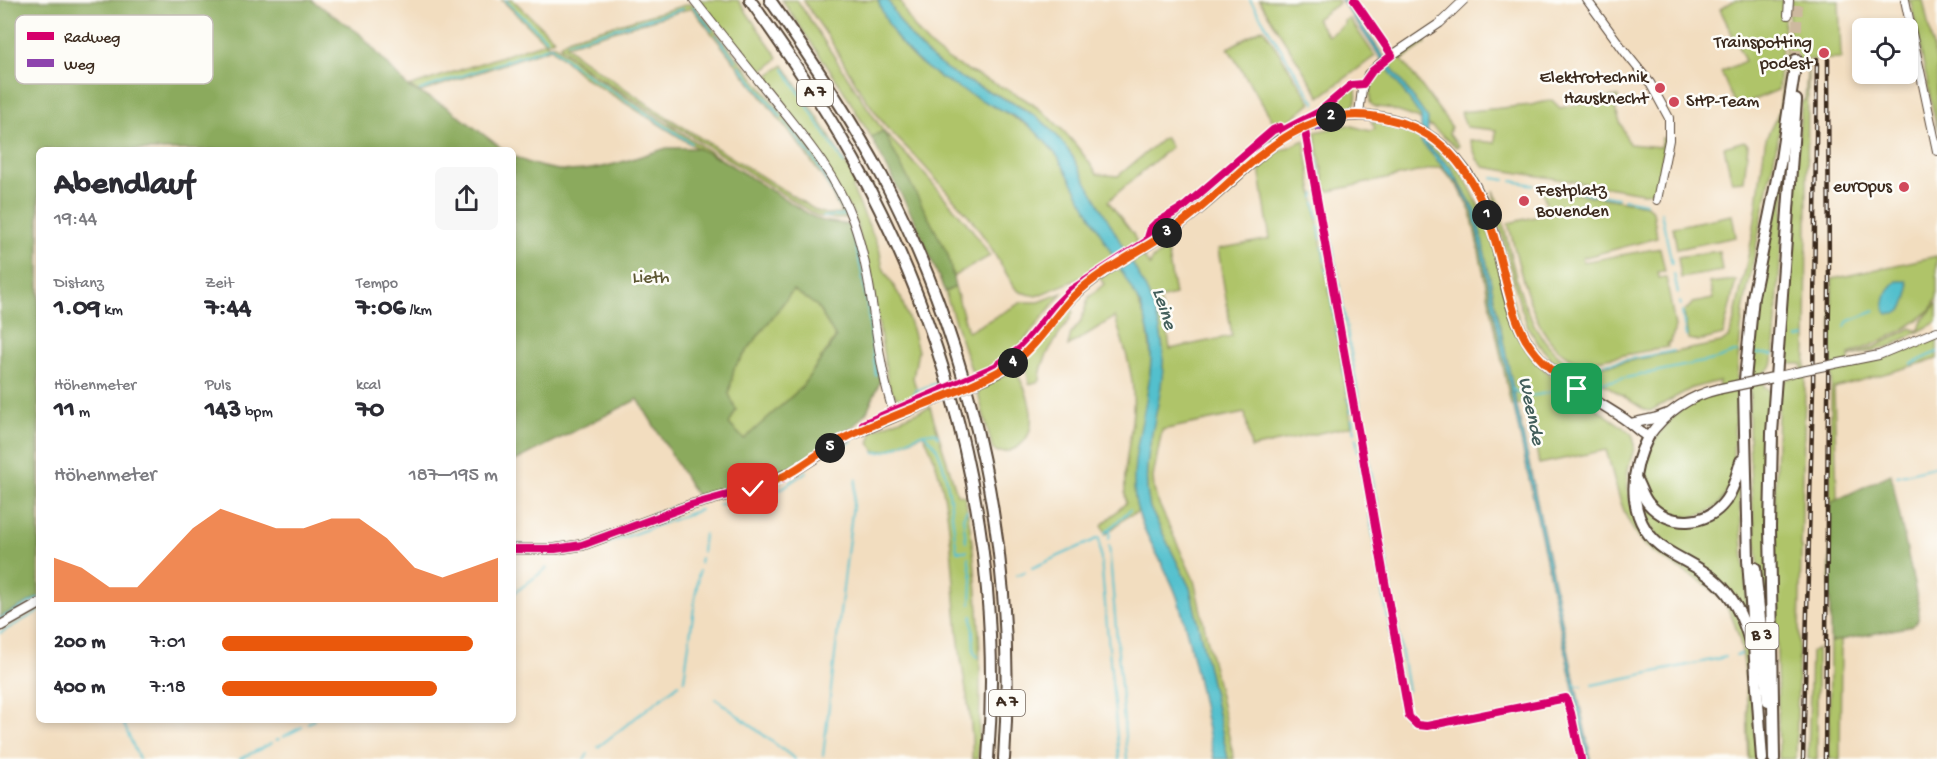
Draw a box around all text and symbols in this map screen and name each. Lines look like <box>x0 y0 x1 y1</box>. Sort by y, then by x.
legend <box>15 15 213 84</box>
map controls <box>1852 18 1918 84</box>
button: locate <box>1852 18 1918 84</box>
text: Radweg <box>64 30 120 49</box>
place label: Trainspotting podest <box>1713 33 1814 75</box>
marker: Trainspotting podest <box>1817 46 1831 60</box>
text: Weg <box>64 57 95 76</box>
place label: Elektrotechnik Hausknecht <box>1540 68 1650 110</box>
road number: A 7 <box>797 80 833 106</box>
marker: Elektrotechnik Hausknecht <box>1653 81 1667 95</box>
place label: SHP-Team <box>1686 92 1759 113</box>
marker: SHP-Team <box>1667 95 1681 109</box>
pin: 2 <box>1316 102 1346 132</box>
text: 2 <box>1327 107 1335 126</box>
text: Abendlauf <box>54 167 194 205</box>
button: share <box>435 167 498 230</box>
place label: eurOpus <box>1833 177 1893 198</box>
marker: eurOpus <box>1897 180 1911 194</box>
place label: Festplatz Bovenden <box>1535 181 1609 223</box>
marker: Festplatz Bovenden <box>1517 194 1531 208</box>
pin: 1 <box>1472 200 1502 230</box>
text: 1 <box>1484 205 1490 224</box>
text: 19:44 <box>54 209 97 232</box>
pin: 3 <box>1152 218 1182 248</box>
text: 3 <box>1163 223 1171 242</box>
park label: Lieth <box>633 268 670 289</box>
text: Distanz <box>54 275 104 294</box>
text: Zeit <box>205 275 234 294</box>
text: Tempo <box>356 275 398 294</box>
water label: Leine <box>1146 286 1181 333</box>
text: 1.09 <box>54 294 100 325</box>
text: 7:44 <box>205 294 251 325</box>
text: 7:06 <box>356 294 406 325</box>
text: km <box>100 302 123 321</box>
text: /km <box>406 302 432 321</box>
pin: 4 <box>998 348 1028 378</box>
text: 4 <box>1009 353 1017 372</box>
pin <box>1551 363 1602 414</box>
icon: arrive <box>1560 372 1593 405</box>
water label: Weende <box>1512 375 1549 448</box>
text: Höhenmeter <box>54 377 136 396</box>
text: Puls <box>205 377 231 396</box>
text: kcal <box>356 377 381 396</box>
text: 11 <box>54 396 75 427</box>
text: 143 <box>205 396 241 427</box>
text: 70 <box>356 396 384 427</box>
text: m <box>75 404 90 423</box>
text: bpm <box>241 404 273 423</box>
pin: 5 <box>815 433 845 463</box>
text: 5 <box>826 438 834 457</box>
pin <box>727 463 778 514</box>
text: Höhenmeter <box>54 465 156 488</box>
text: 187–195 m <box>409 465 498 488</box>
icon: check <box>736 472 769 505</box>
road number: B 3 <box>1746 623 1778 649</box>
text: 200 m <box>54 632 105 655</box>
text: 7:01 <box>150 632 186 655</box>
text: 400 m <box>54 677 105 700</box>
text: 7:18 <box>150 677 186 700</box>
road number: A 7 <box>989 690 1025 716</box>

